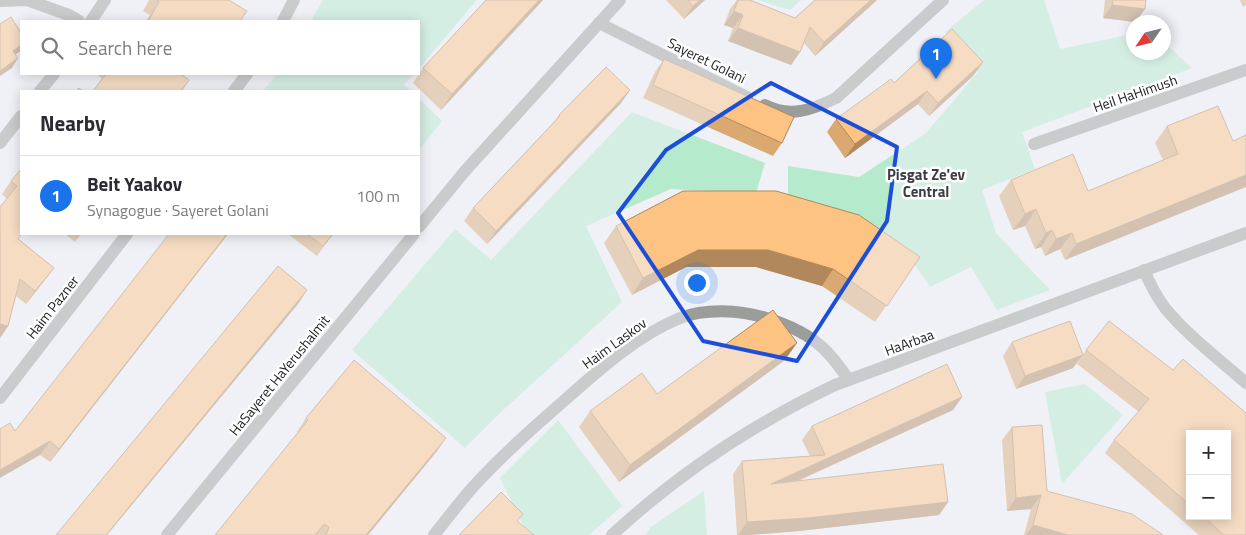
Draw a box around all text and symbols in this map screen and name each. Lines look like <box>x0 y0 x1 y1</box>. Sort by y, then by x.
north arrow <box>1126 15 1171 60</box>
search box <box>20 20 420 75</box>
street label: Sayeret Golani <box>664 32 750 88</box>
text: Search here <box>78 33 172 62</box>
icon: search <box>38 34 66 62</box>
pin: 1 <box>920 38 952 79</box>
street label: Heil HaHimush <box>1090 69 1180 117</box>
text: Nearby <box>40 107 105 139</box>
district label: Pisgat Ze'ev Central <box>887 163 966 203</box>
text: Beit Yaakov <box>87 169 182 198</box>
text: 1 <box>52 184 60 208</box>
text: 100 m <box>356 184 400 208</box>
text: Synagogue · Sayeret Golani <box>87 198 269 222</box>
your location <box>684 270 710 296</box>
street label: Haim Pazner <box>21 271 84 343</box>
street label: HaSayeret HaYerushalmit <box>224 310 334 440</box>
street label: Haim Laskov <box>577 312 651 374</box>
street label: HaArbaa <box>881 323 937 361</box>
map controls <box>1186 430 1231 520</box>
button: + <box>1186 430 1231 475</box>
button: − <box>1186 475 1231 520</box>

